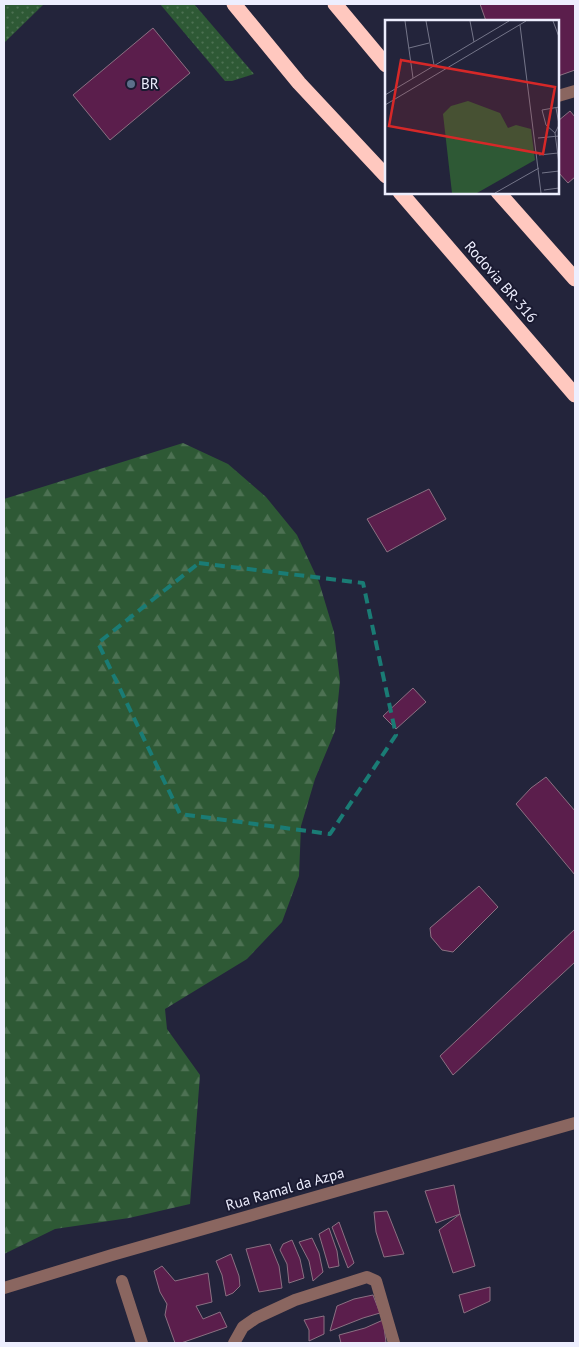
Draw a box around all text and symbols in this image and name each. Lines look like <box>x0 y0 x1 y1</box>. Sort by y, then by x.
inset map <box>385 20 559 194</box>
place label: BR <box>141 74 159 93</box>
marker: BR <box>125 78 137 90</box>
street label: Rodovia BR-316 <box>461 237 542 326</box>
street label: Rua Ramal da Azpa <box>223 1163 346 1215</box>

